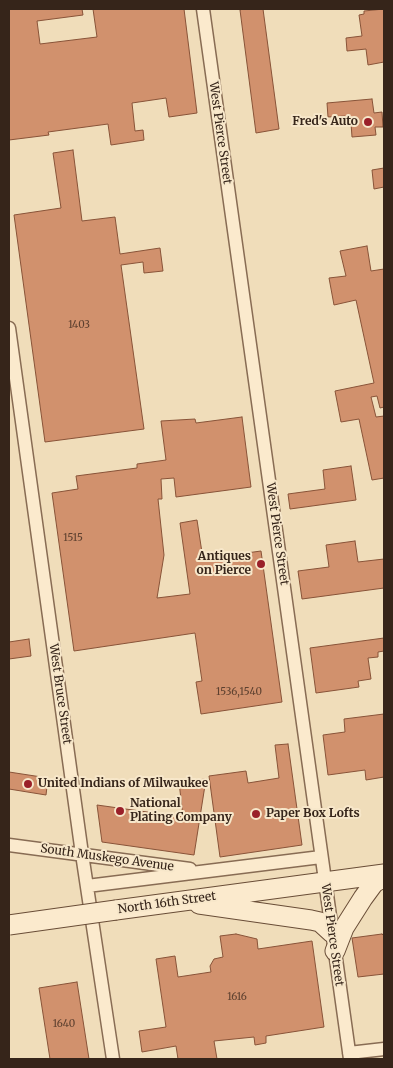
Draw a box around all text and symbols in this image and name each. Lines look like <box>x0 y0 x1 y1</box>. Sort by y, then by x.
street label: West Pierce Street <box>206 81 234 185</box>
place label: Fred's Auto <box>292 115 358 129</box>
marker: Fred's Auto <box>362 116 374 128</box>
house number: 1403 <box>68 319 90 331</box>
street label: West Pierce Street <box>263 482 291 586</box>
house number: 1515 <box>63 532 83 544</box>
place label: Antiques on Pierce <box>197 550 251 578</box>
marker: Antiques on Pierce <box>255 558 267 570</box>
street label: West Bruce Street <box>46 643 74 745</box>
house number: 1536,1540 <box>216 686 262 698</box>
place label: United Indians of Milwaukee <box>38 777 208 791</box>
marker: United Indians of Milwaukee <box>22 778 34 790</box>
place label: National Plating Company <box>130 797 232 825</box>
marker: National Plating Company <box>114 805 126 817</box>
place label: Paper Box Lofts <box>266 807 360 821</box>
marker: Paper Box Lofts <box>250 808 262 820</box>
street label: South Muskego Avenue <box>39 842 175 874</box>
street label: West Pierce Street <box>318 883 346 987</box>
street label: North 16th Street <box>117 889 217 917</box>
house number: 1616 <box>227 991 247 1003</box>
house number: 1640 <box>53 1018 75 1030</box>

